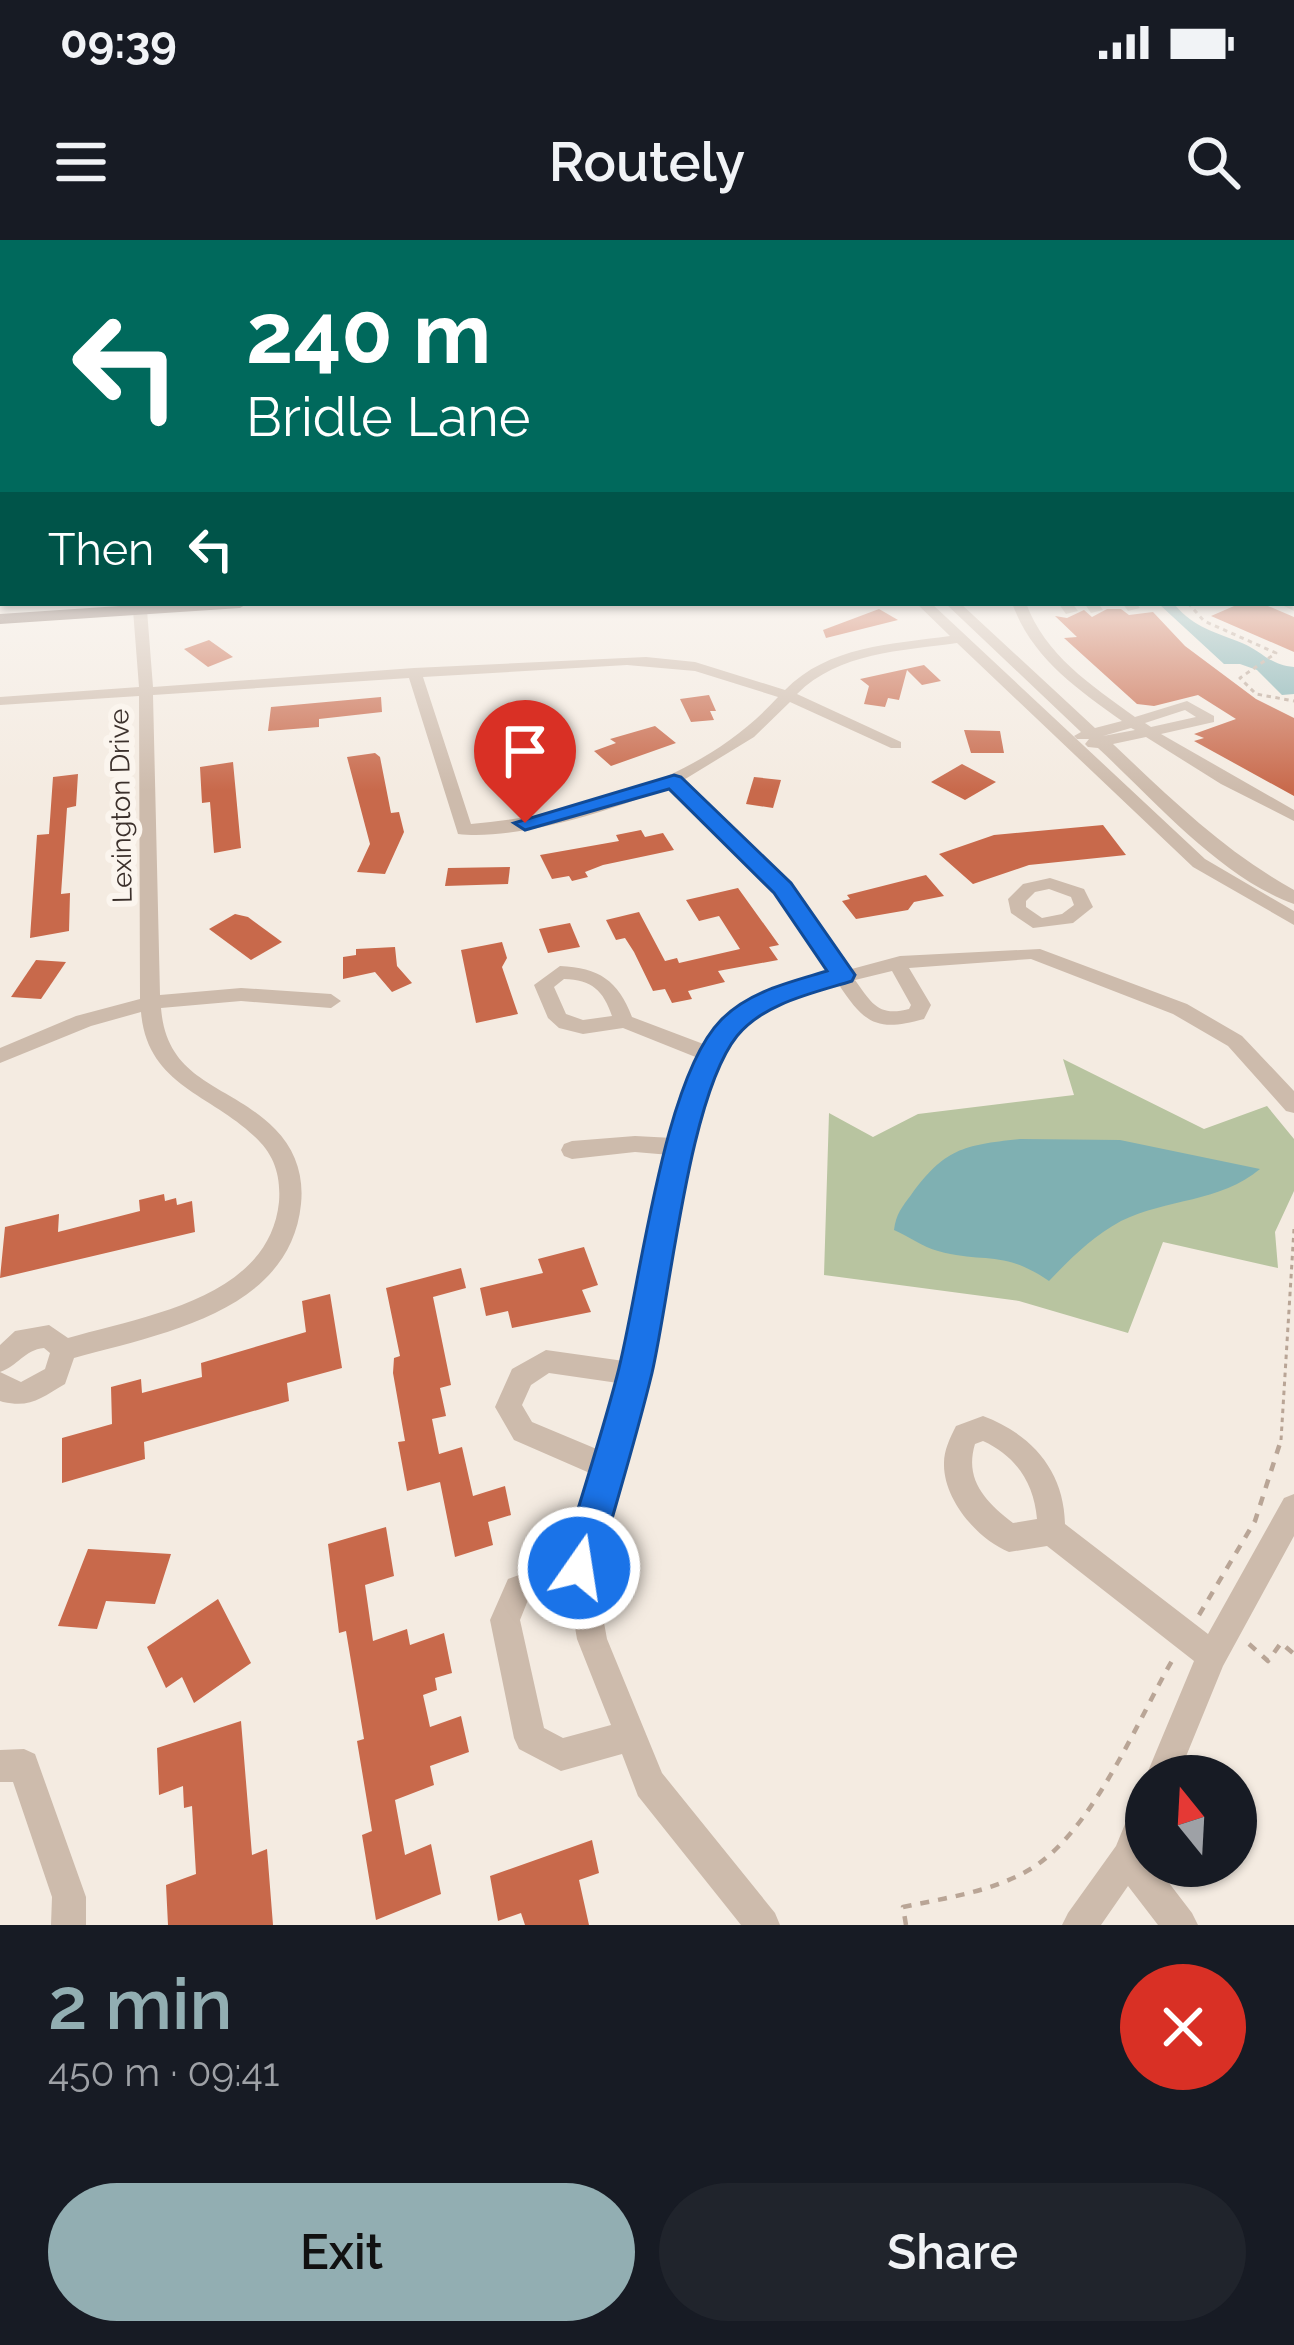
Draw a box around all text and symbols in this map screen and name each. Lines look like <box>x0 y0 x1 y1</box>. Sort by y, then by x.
text: 09:39 <box>60 16 177 69</box>
icon: menu <box>48 129 114 195</box>
icon: search <box>1180 129 1246 195</box>
text: Routely <box>549 130 745 194</box>
text: 240 m <box>246 284 491 383</box>
icon: left <box>48 288 204 444</box>
text: Bridle Lane <box>246 385 531 449</box>
icon: left <box>178 516 244 582</box>
text: Then <box>48 523 154 576</box>
pin <box>474 700 576 823</box>
street label: Lexington Drive <box>103 708 138 904</box>
icon: arrive <box>492 718 558 784</box>
position arrow <box>516 1505 642 1631</box>
north arrow <box>1125 1755 1257 1887</box>
map controls <box>1125 1755 1257 1887</box>
text: 2 min <box>48 1961 232 2046</box>
button: close <box>1120 1964 1246 2090</box>
text: 450 m · 09:41 <box>48 2049 280 2095</box>
button: Exit <box>48 2183 635 2321</box>
button: Share <box>659 2183 1246 2321</box>

